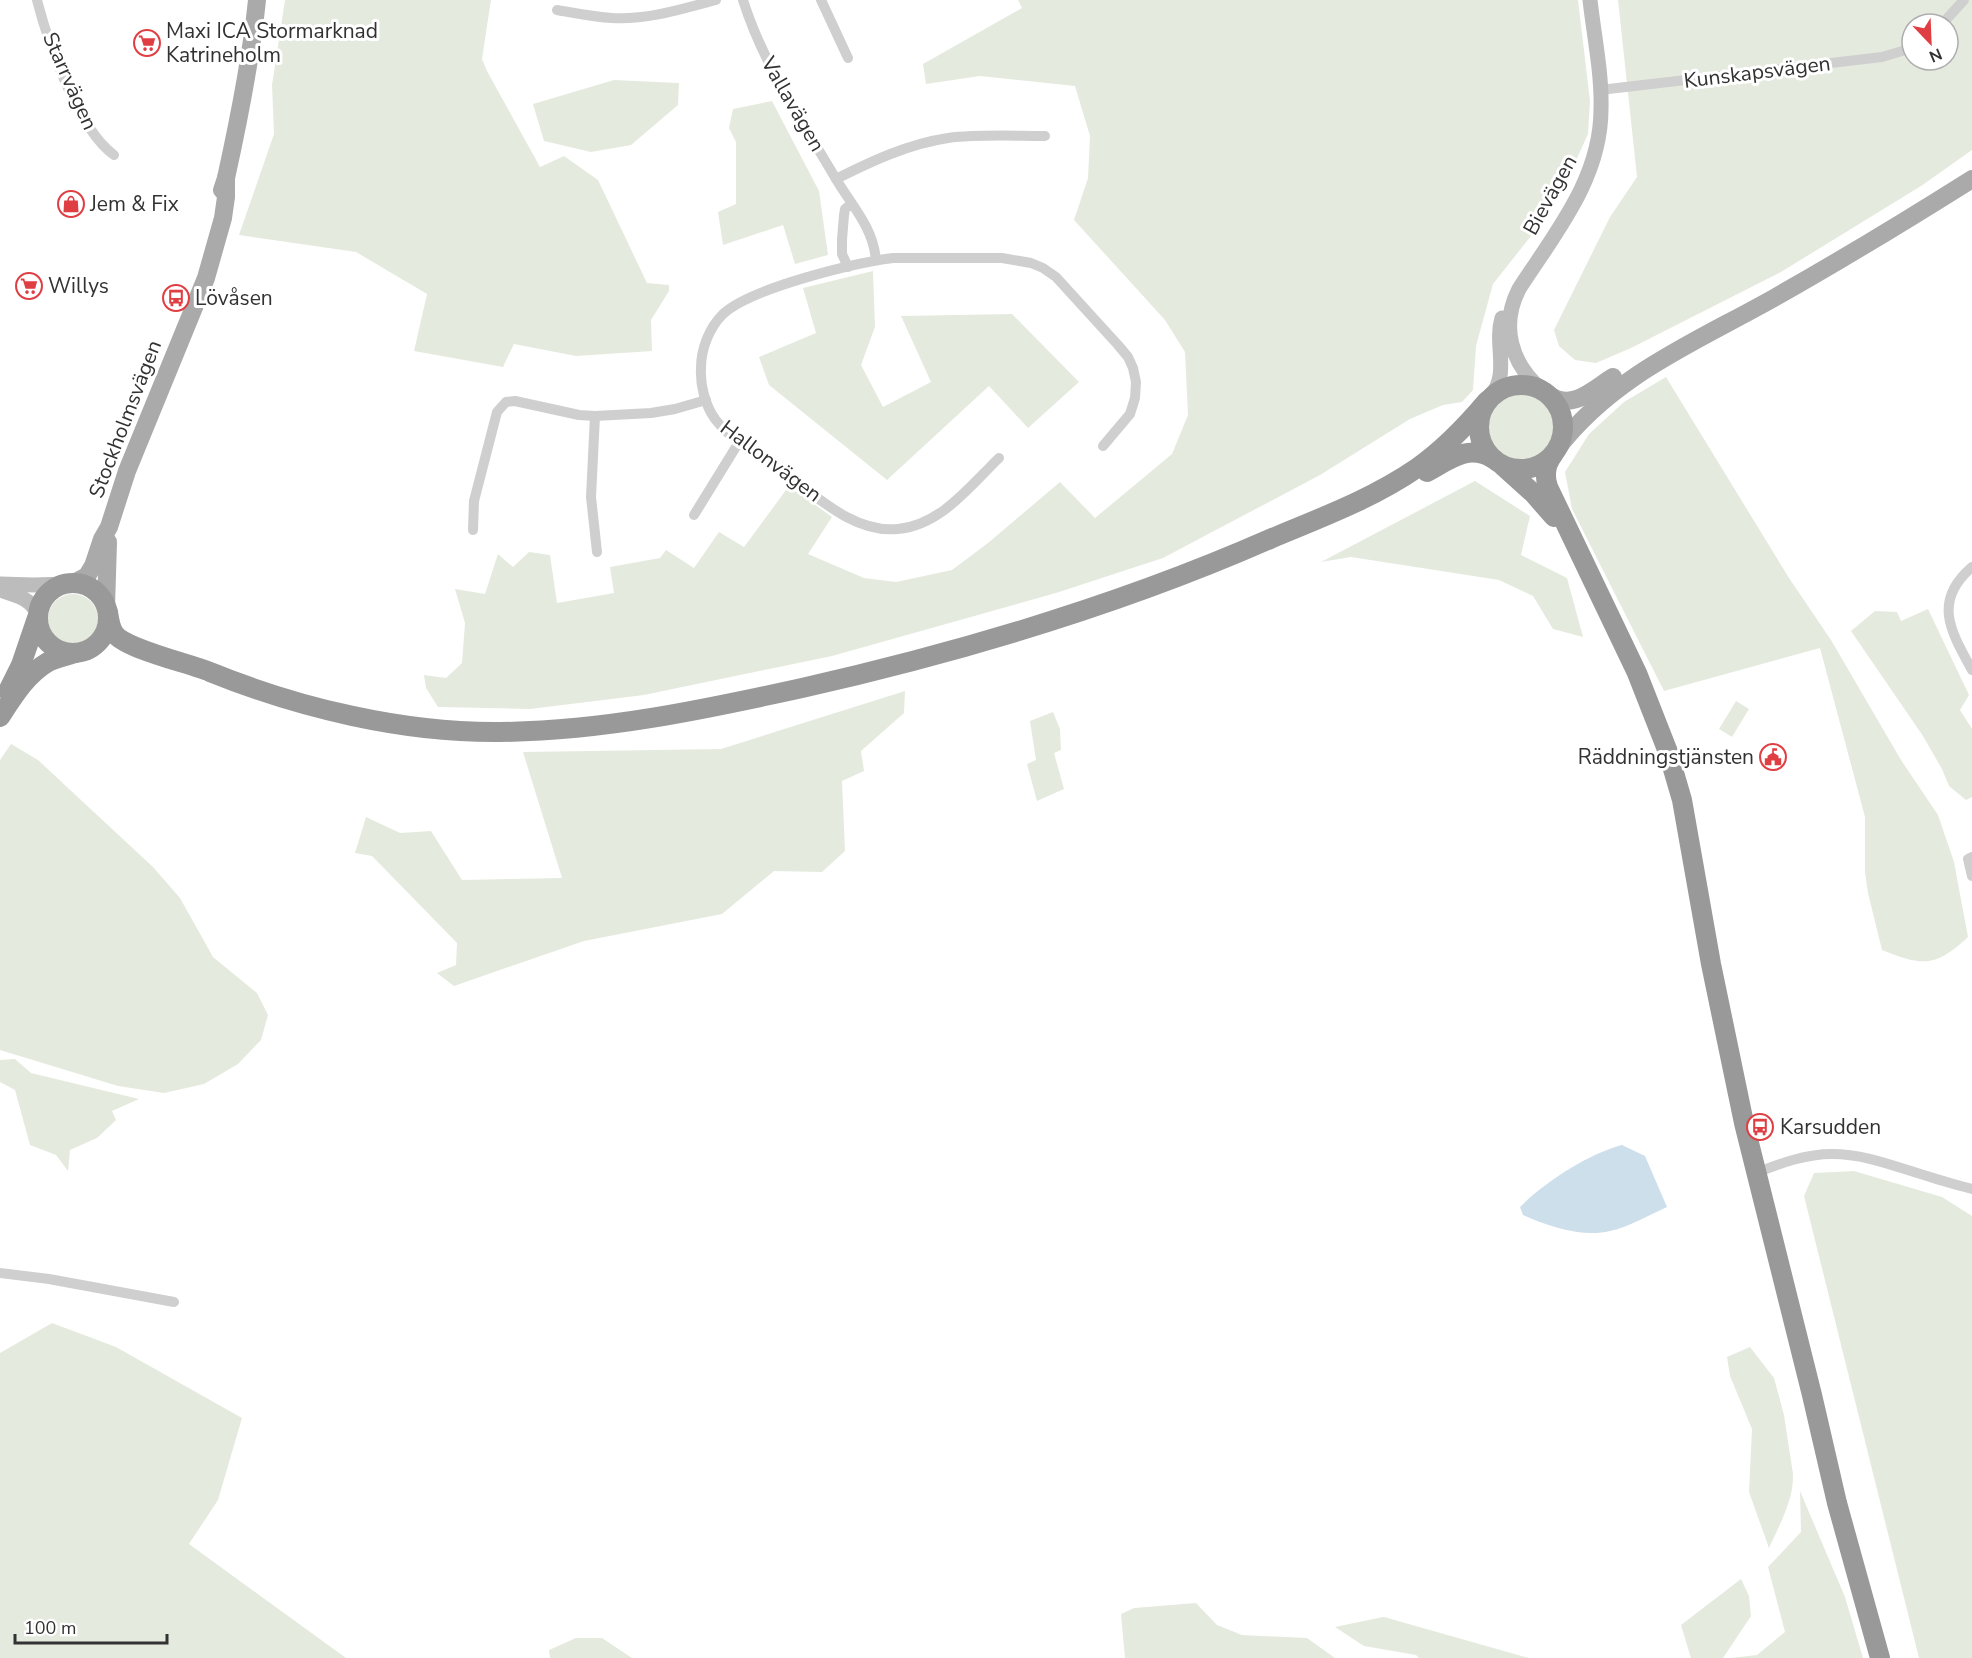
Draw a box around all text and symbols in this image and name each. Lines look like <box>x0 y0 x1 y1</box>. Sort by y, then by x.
north arrow <box>1900 12 1960 72</box>
place label: Maxi ICA Stormarknad Katrineholm <box>166 17 378 69</box>
street label: Starrvägen <box>36 28 104 134</box>
supermarket icon: Maxi ICA Stormarknad Katrineholm <box>132 28 162 58</box>
text: N <box>1926 42 1945 67</box>
street label: Kunskapsvägen <box>1682 49 1832 95</box>
street label: Vallavägen <box>754 51 831 156</box>
street label: Bievägen <box>1517 150 1583 240</box>
shop icon: Jem & Fix <box>56 189 86 219</box>
place label: Jem & Fix <box>89 190 179 218</box>
supermarket icon: Willys <box>14 271 44 301</box>
place label: Willys <box>48 272 109 300</box>
bus stop icon: Lövåsen <box>161 283 191 313</box>
place label: Lövåsen <box>195 284 273 312</box>
street label: Stockholmsvägen <box>82 336 168 502</box>
street label: Hallonvägen <box>715 414 827 508</box>
public building icon: Räddningstjänsten <box>1758 742 1788 772</box>
place label: Räddningstjänsten <box>1578 743 1754 771</box>
bus stop icon: Karsudden <box>1745 1112 1775 1142</box>
place label: Karsudden <box>1780 1113 1881 1141</box>
scale bar <box>15 1607 166 1645</box>
text: 100 m <box>24 1616 76 1640</box>

